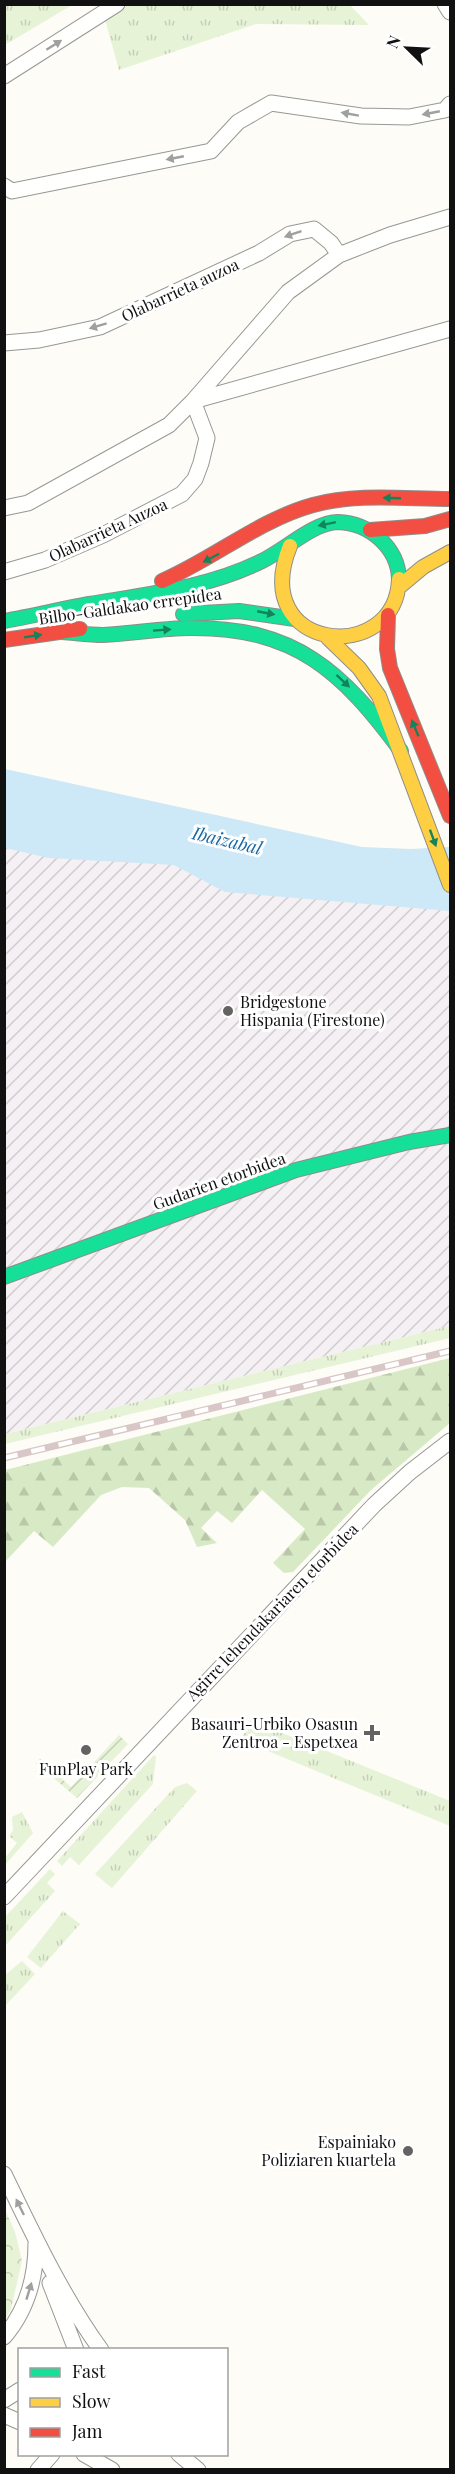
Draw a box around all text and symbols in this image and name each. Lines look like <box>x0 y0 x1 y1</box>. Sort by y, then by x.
north arrow <box>377 18 437 78</box>
text: N <box>381 32 405 51</box>
one-way arrow <box>46 39 62 50</box>
one-way arrow <box>341 109 360 118</box>
one-way arrow <box>421 109 440 118</box>
one-way arrow <box>165 154 184 163</box>
one-way arrow <box>284 230 302 240</box>
street label: Olabarrieta auzoa <box>118 253 242 326</box>
one-way arrow <box>89 322 107 331</box>
street label: Olabarrieta Auzoa <box>45 493 170 566</box>
one-way arrow <box>383 494 402 503</box>
one-way arrow <box>318 519 337 529</box>
one-way arrow <box>202 553 219 563</box>
street label: Bilbo-Galdakao errepidea <box>37 582 223 629</box>
one-way arrow <box>256 609 275 618</box>
one-way arrow <box>153 625 172 635</box>
one-way arrow <box>24 632 43 641</box>
one-way arrow <box>336 674 351 688</box>
one-way arrow <box>410 719 419 737</box>
water label: Ibaizabal <box>189 820 265 860</box>
one-way arrow <box>429 829 439 847</box>
place label: Bridgestone Hispania (Firestone) <box>240 991 385 1030</box>
marker: Bridgestone Hispania (Firestone) <box>221 1004 235 1018</box>
street label: Gudarien etorbidea <box>150 1147 288 1214</box>
street label: Agirre lehendakariaren etorbidea <box>180 1518 362 1706</box>
place label: Basauri-Urbiko Osasun Zentroa - Espetxea <box>191 1713 358 1752</box>
marker: Basauri-Urbiko Osasun Zentroa - Espetxea <box>363 1724 381 1742</box>
marker: FunPlay Park <box>79 1743 93 1757</box>
place label: FunPlay Park <box>39 1758 133 1779</box>
place label: Espainiako Poliziaren kuartela <box>261 2131 396 2170</box>
marker: Espainiako Poliziaren kuartela <box>401 2144 415 2158</box>
one-way arrow <box>16 2198 26 2216</box>
one-way arrow <box>24 2282 34 2300</box>
legend <box>18 2348 228 2456</box>
text: Fast <box>72 2359 106 2383</box>
text: Slow <box>72 2389 110 2413</box>
text: Jam <box>71 2419 102 2443</box>

